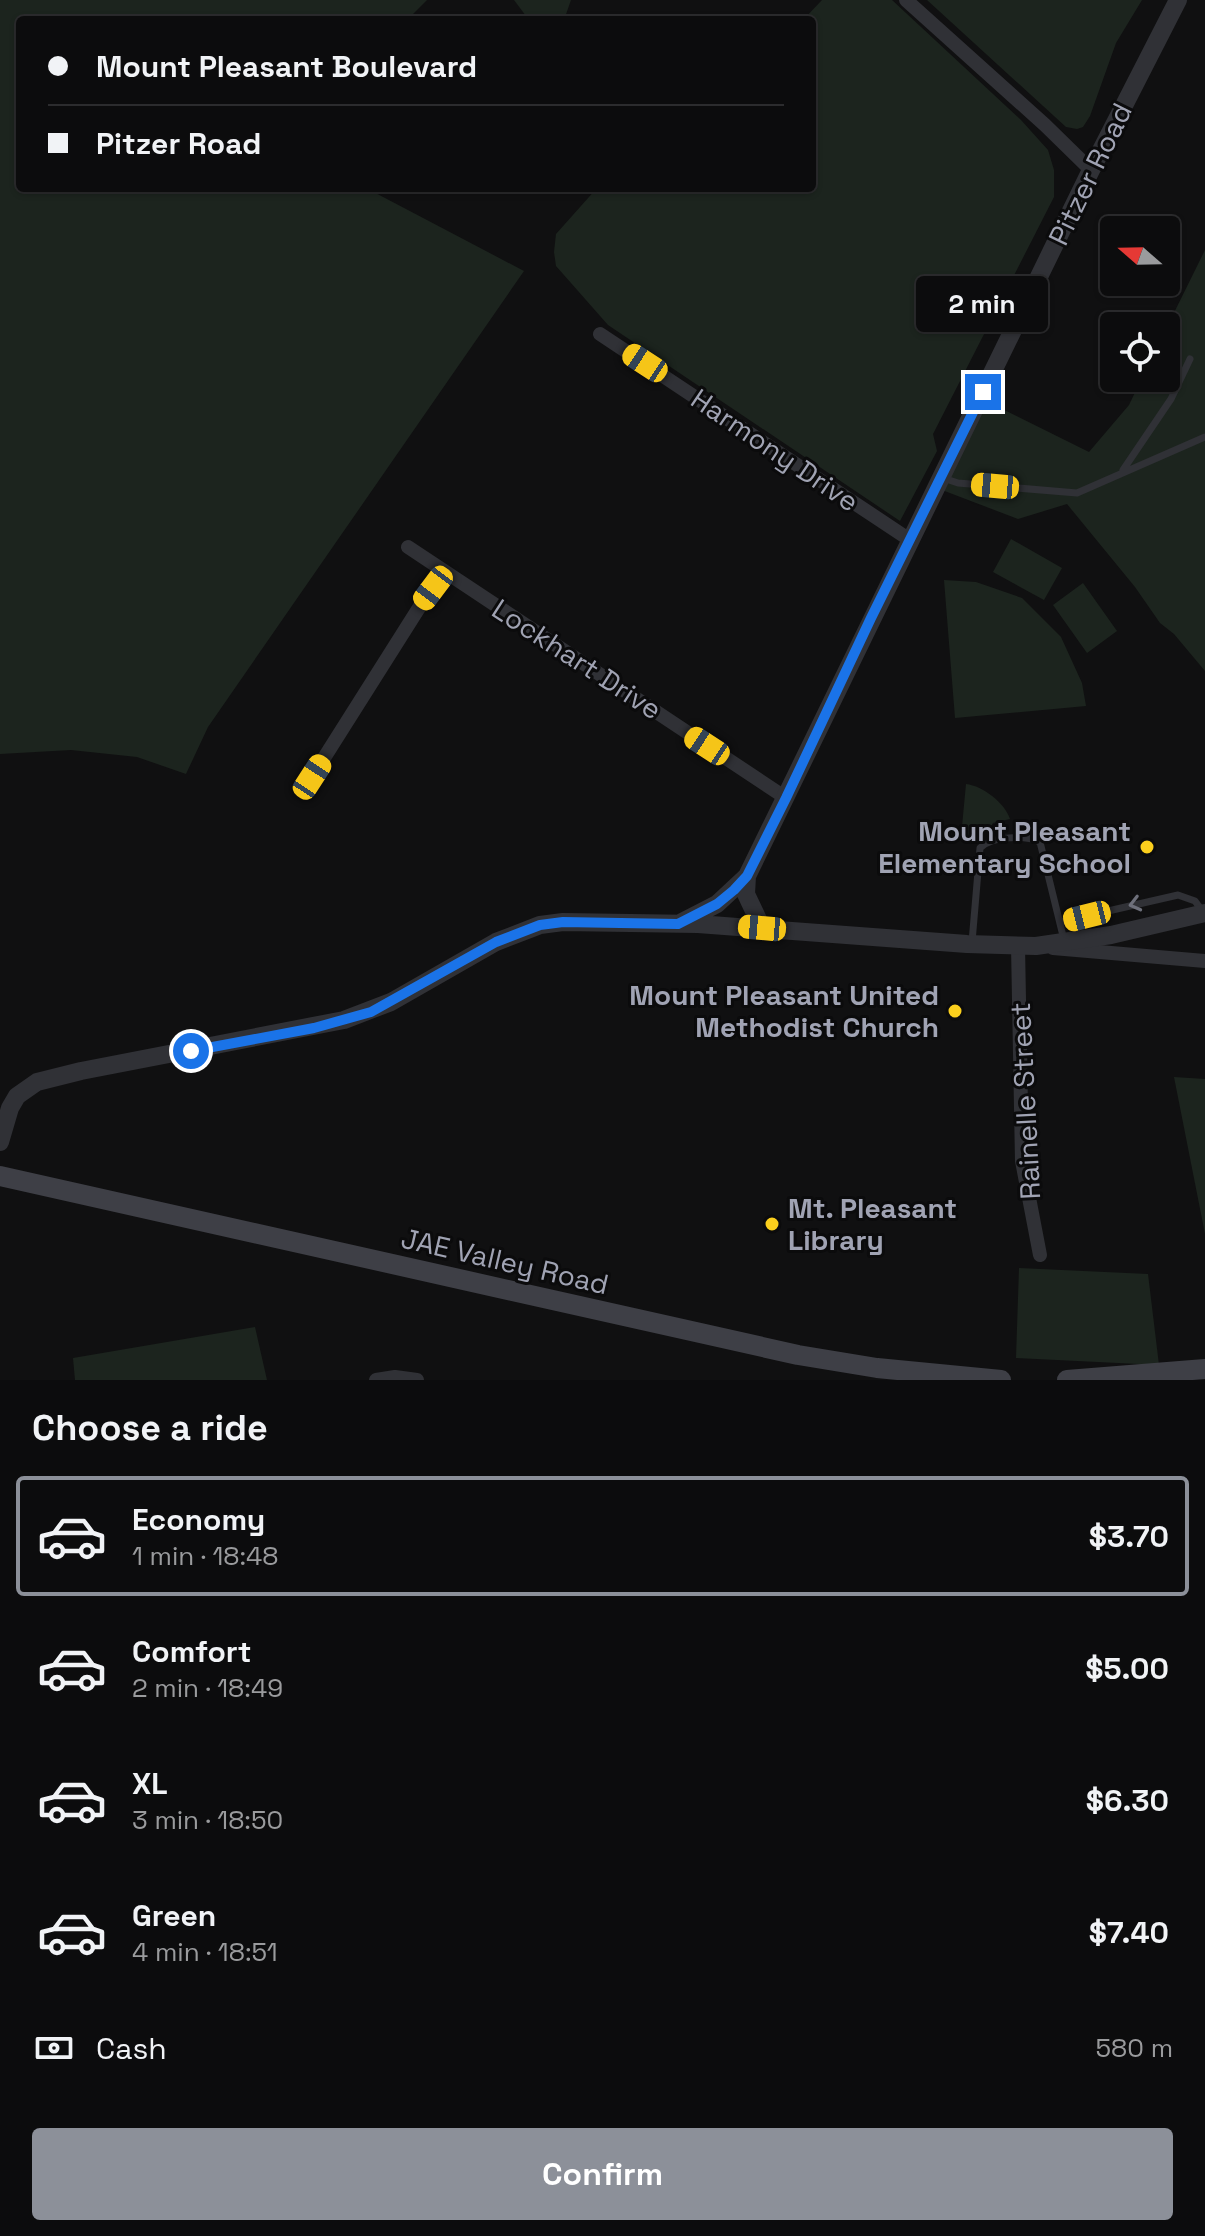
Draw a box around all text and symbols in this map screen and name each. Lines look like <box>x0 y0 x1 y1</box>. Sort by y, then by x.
text: Mount Pleasant Boulevard <box>96 47 477 86</box>
street label: Pitzer Road <box>1040 97 1140 251</box>
text: Pitzer Road <box>96 124 261 163</box>
north arrow <box>1100 216 1180 296</box>
map controls <box>1100 216 1180 392</box>
callout: 2 min <box>917 276 1049 332</box>
text: 2 min <box>948 287 1016 321</box>
button: locate <box>1100 312 1180 392</box>
car <box>618 340 672 386</box>
route end <box>965 374 1001 410</box>
street label: Harmony Drive <box>684 381 866 519</box>
car <box>970 472 1020 500</box>
car <box>409 562 457 614</box>
street label: Lockhart Drive <box>485 591 669 727</box>
car <box>680 723 734 769</box>
car <box>289 750 335 804</box>
place label: Mount Pleasant Elementary School <box>878 813 1131 881</box>
marker: Mount Pleasant Elementary School <box>1138 838 1156 856</box>
one-way arrow <box>1129 894 1143 911</box>
car <box>1061 899 1113 933</box>
car <box>737 914 787 942</box>
place label: Mount Pleasant United Methodist Church <box>629 977 939 1045</box>
street label: Rainelle Street <box>1002 1001 1048 1201</box>
marker: Mount Pleasant United Methodist Church <box>946 1002 964 1020</box>
route start <box>173 1033 209 1069</box>
place label: Mt. Pleasant Library <box>788 1190 957 1258</box>
marker: Mt. Pleasant Library <box>763 1215 781 1233</box>
street label: JAE Valley Road <box>398 1220 612 1302</box>
text: Choose a ride <box>32 1405 268 1451</box>
icon: car <box>36 1500 108 1572</box>
text: Economy <box>132 1500 265 1539</box>
text: $3.70 <box>1089 1517 1169 1556</box>
text: 1 min · 18:48 <box>132 1539 279 1573</box>
icon: car <box>36 1632 108 1704</box>
text: Comfort <box>132 1632 251 1671</box>
text: $5.00 <box>1085 1649 1169 1688</box>
text: 2 min · 18:49 <box>132 1671 283 1705</box>
icon: car <box>36 1764 108 1836</box>
text: XL <box>132 1764 168 1803</box>
text: $6.30 <box>1086 1781 1169 1820</box>
text: 3 min · 18:50 <box>132 1803 283 1837</box>
icon: car <box>36 1896 108 1968</box>
text: Green <box>132 1896 216 1935</box>
text: $7.40 <box>1089 1913 1169 1952</box>
text: 4 min · 18:51 <box>132 1935 278 1969</box>
icon: cash <box>32 2026 76 2070</box>
text: Cash <box>96 2029 167 2068</box>
text: 580 m <box>1096 2031 1173 2065</box>
button: Confirm <box>32 2128 1173 2220</box>

